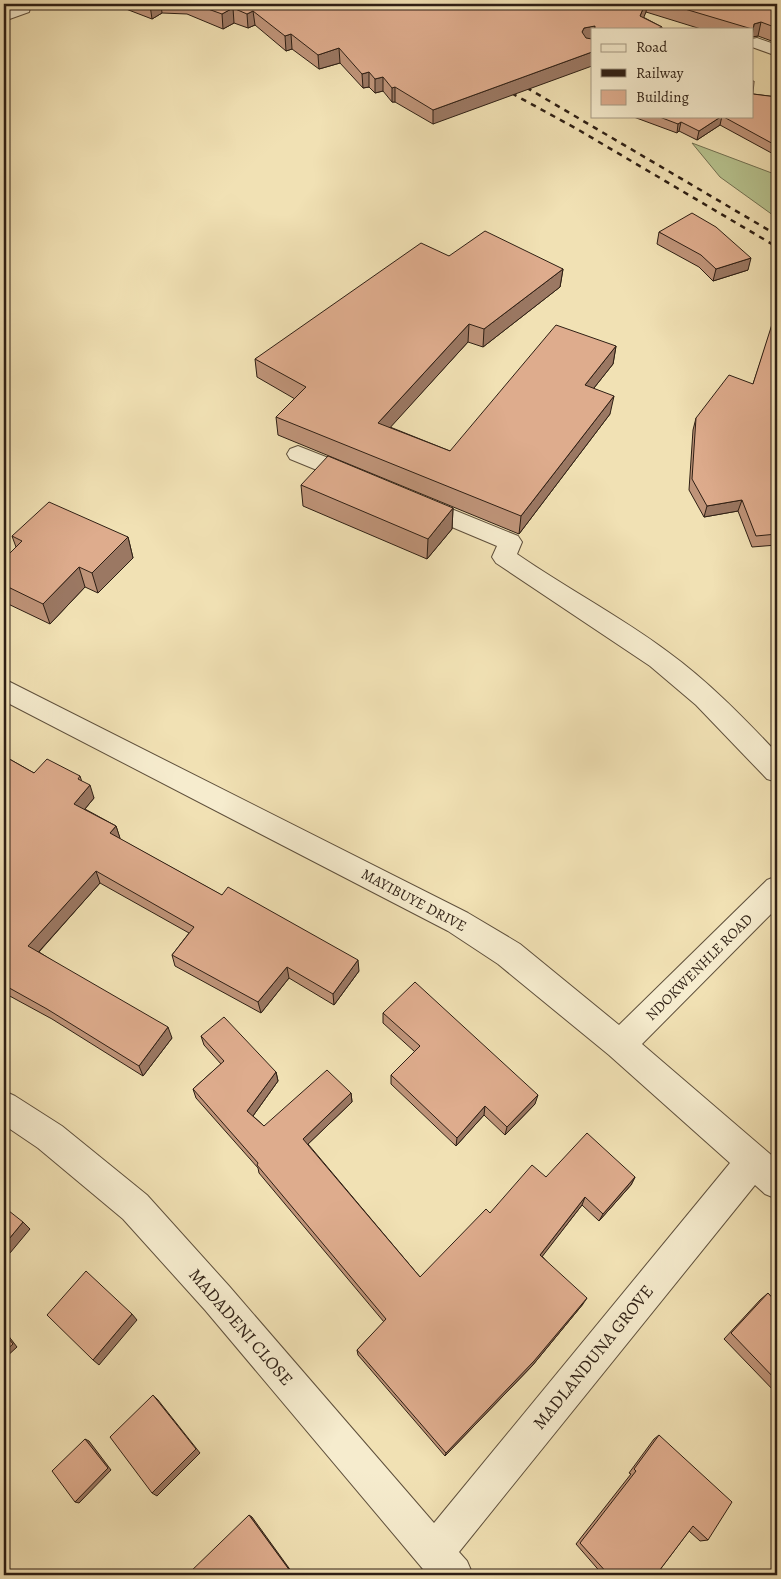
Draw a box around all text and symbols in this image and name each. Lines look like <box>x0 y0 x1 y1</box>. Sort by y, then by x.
legend <box>591 28 754 118</box>
text: Road <box>636 37 668 57</box>
text: Railway <box>636 63 684 83</box>
text: Building <box>636 87 689 107</box>
street label: MAYIBUYE DRIVE <box>358 864 470 936</box>
street label: NDOKWENHLE ROAD <box>641 909 757 1025</box>
street label: MADADENI CLOSE <box>183 1263 299 1391</box>
street label: MADLANDUNA GROVE <box>527 1280 659 1434</box>

